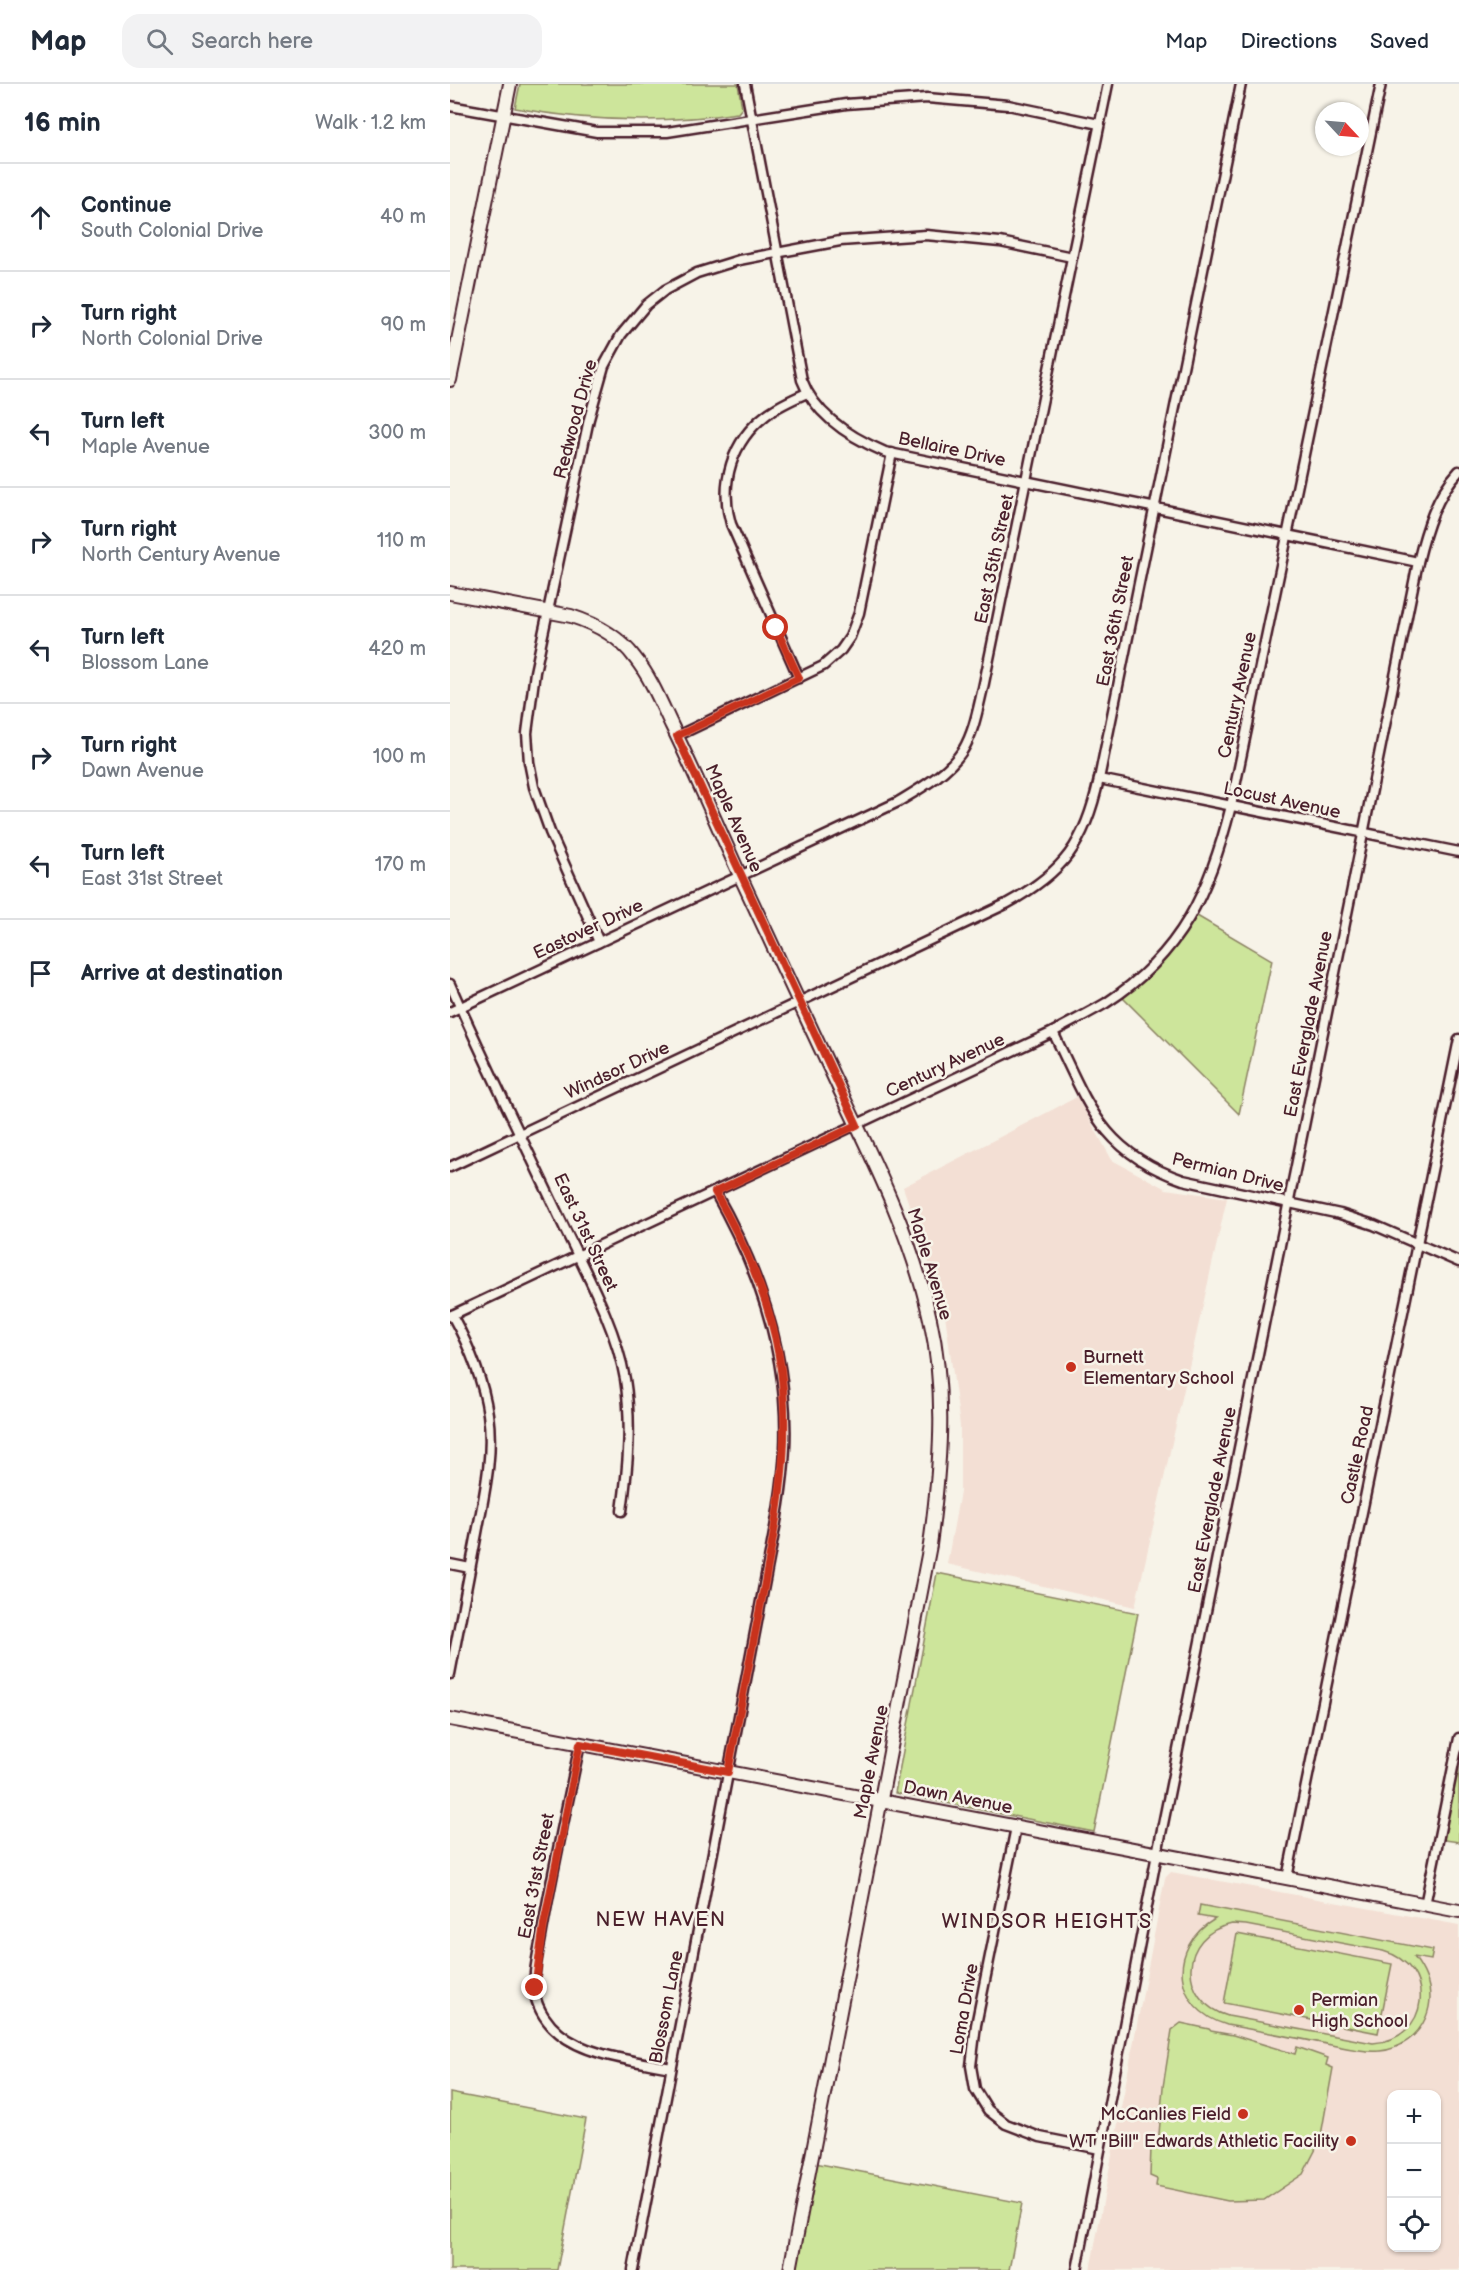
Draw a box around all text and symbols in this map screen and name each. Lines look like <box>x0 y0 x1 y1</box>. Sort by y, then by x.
search box <box>122 14 542 68</box>
text: Map <box>30 25 86 58</box>
icon: search <box>143 25 176 58</box>
text: Search here <box>191 28 313 55</box>
text: Map <box>1165 29 1208 54</box>
text: Directions <box>1241 29 1337 54</box>
text: Saved <box>1370 29 1429 54</box>
north arrow <box>1315 102 1369 156</box>
text: 16 min <box>24 108 101 139</box>
text: Walk · 1.2 km <box>315 111 426 135</box>
text: Continue <box>81 192 171 219</box>
icon: ahead <box>24 201 57 234</box>
text: 40 m <box>380 205 426 229</box>
text: South Colonial Drive <box>81 219 263 243</box>
text: Turn right <box>81 300 177 327</box>
icon: right <box>24 309 57 342</box>
text: 90 m <box>381 313 426 337</box>
text: North Colonial Drive <box>81 327 263 351</box>
street label: Redwood Drive <box>549 357 602 481</box>
text: Turn left <box>81 408 165 435</box>
icon: left <box>24 417 57 450</box>
text: 300 m <box>368 421 426 445</box>
street label: Bellaire Drive <box>896 428 1008 471</box>
text: Maple Avenue <box>81 435 210 459</box>
street label: East 35th Street <box>970 492 1019 626</box>
text: Turn right <box>81 516 177 543</box>
icon: right <box>24 525 57 558</box>
text: 110 m <box>377 529 426 553</box>
text: North Century Avenue <box>81 543 280 567</box>
street label: East 36th Street <box>1093 553 1139 688</box>
route start <box>762 614 788 640</box>
text: Turn left <box>81 624 165 651</box>
street label: Century Avenue <box>1214 630 1261 760</box>
icon: left <box>24 633 57 666</box>
text: 420 m <box>368 637 426 661</box>
text: Blossom Lane <box>81 651 209 675</box>
text: Turn right <box>81 732 177 759</box>
icon: right <box>24 741 57 774</box>
text: 100 m <box>373 745 426 769</box>
text: Dawn Avenue <box>81 759 204 783</box>
street label: Maple Avenue <box>700 761 767 876</box>
street label: Locust Avenue <box>1221 778 1343 823</box>
text: Turn left <box>81 840 165 867</box>
icon: left <box>24 849 57 882</box>
text: 170 m <box>375 853 426 877</box>
text: East 31st Street <box>81 867 223 891</box>
street label: Eastover Drive <box>530 895 647 964</box>
street label: East Everglade Avenue <box>1280 929 1337 1119</box>
icon: arrive <box>24 957 57 990</box>
text: Arrive at destination <box>81 960 283 987</box>
street label: Century Avenue <box>882 1029 1008 1102</box>
street label: Windsor Drive <box>562 1037 673 1104</box>
street label: Permian Drive <box>1170 1148 1286 1197</box>
street label: East 31st Street <box>549 1170 622 1295</box>
street label: Maple Avenue <box>903 1206 957 1323</box>
place label: Burnett Elementary School <box>1083 1347 1234 1389</box>
marker: Burnett Elementary School <box>1064 1360 1078 1374</box>
street label: Castle Road <box>1337 1404 1378 1506</box>
street label: East Everglade Avenue <box>1184 1405 1241 1595</box>
street label: Maple Avenue <box>850 1703 893 1821</box>
street label: Dawn Avenue <box>902 1777 1014 1818</box>
street label: East 31st Street <box>514 1811 559 1941</box>
district label: NEW HAVEN <box>595 1908 727 1932</box>
district label: WINDSOR HEIGHTS <box>941 1910 1153 1934</box>
street label: Blossom Lane <box>645 1948 688 2066</box>
street label: Loma Drive <box>946 1962 983 2056</box>
route end <box>521 1974 547 2000</box>
place label: Permian High School <box>1311 1990 1408 2032</box>
marker: Permian High School <box>1292 2003 1306 2017</box>
map controls <box>1387 2090 1441 2252</box>
button: + <box>1387 2090 1441 2144</box>
place label: McCanlies Field <box>1100 2104 1231 2125</box>
marker: McCanlies Field <box>1236 2107 1250 2121</box>
place label: WT "Bill" Edwards Athletic Facility <box>1069 2131 1340 2152</box>
marker: WT "Bill" Edwards Athletic Facility <box>1344 2134 1358 2148</box>
button: − <box>1387 2144 1441 2198</box>
button: locate <box>1387 2198 1441 2252</box>

